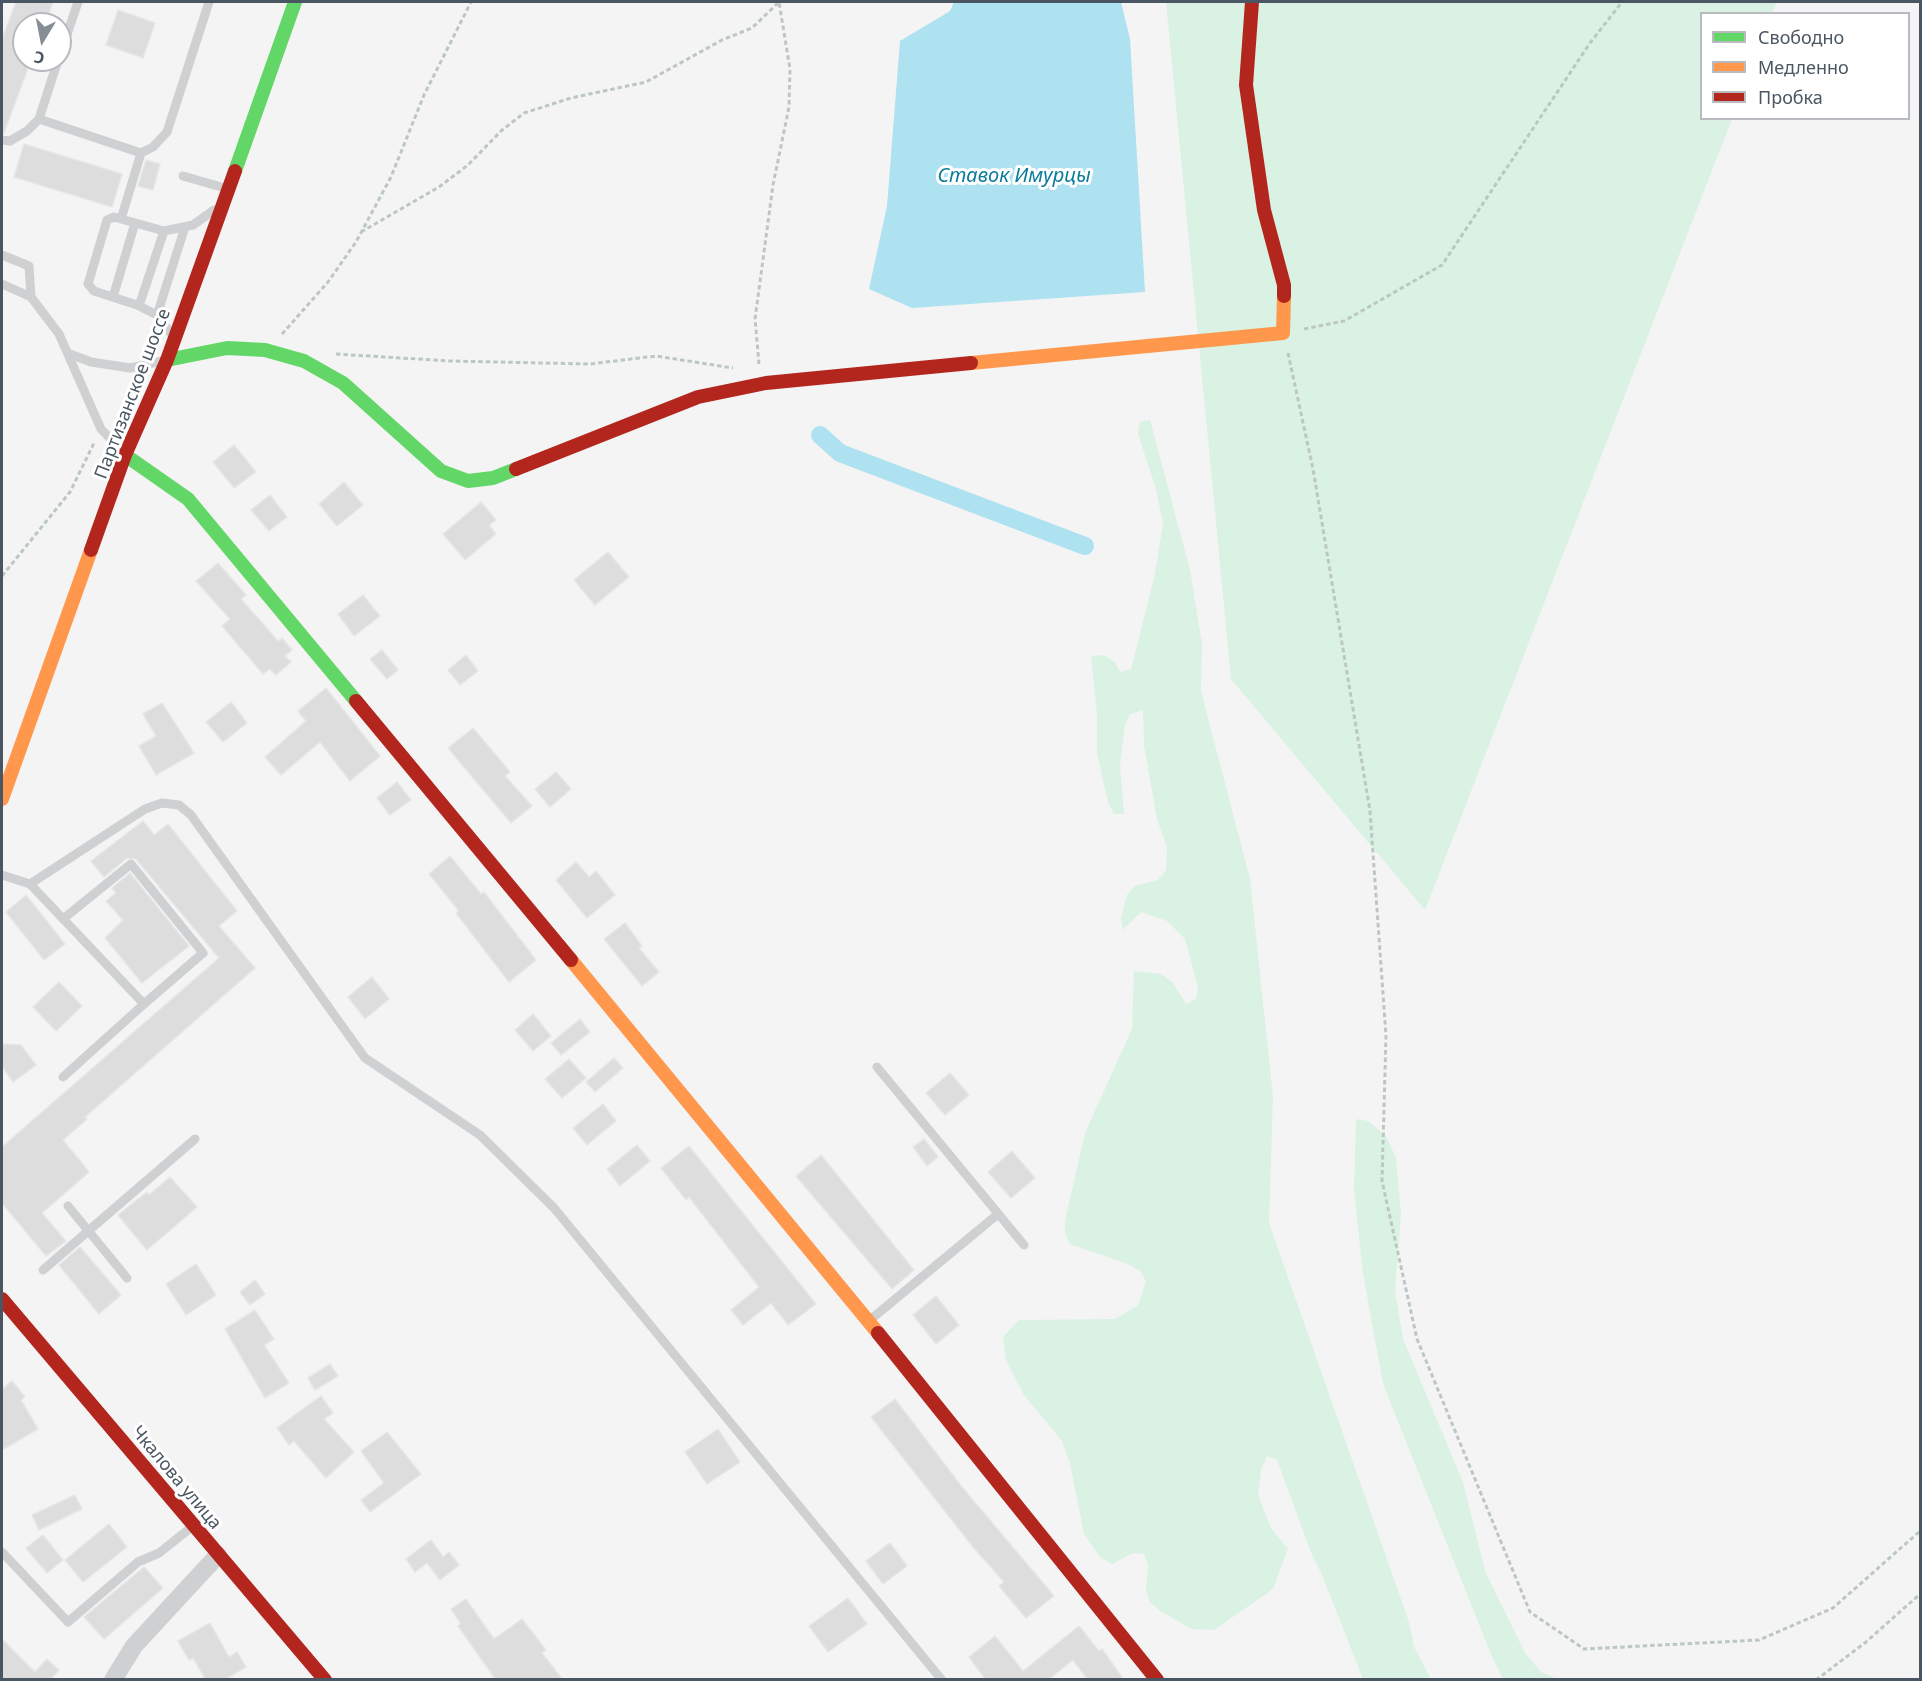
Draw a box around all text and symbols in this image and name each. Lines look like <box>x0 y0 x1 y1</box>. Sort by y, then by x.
north arrow <box>12 12 72 72</box>
legend <box>1700 12 1910 120</box>
text: Свободно <box>1758 25 1844 49</box>
text: С <box>32 46 46 69</box>
text: Медленно <box>1758 55 1849 79</box>
text: Пробка <box>1758 85 1823 109</box>
water label: Ставок Имурцы <box>937 164 1091 188</box>
street label: Партизанское шоссе <box>91 306 175 482</box>
street label: Чкалова улица <box>126 1422 226 1534</box>

